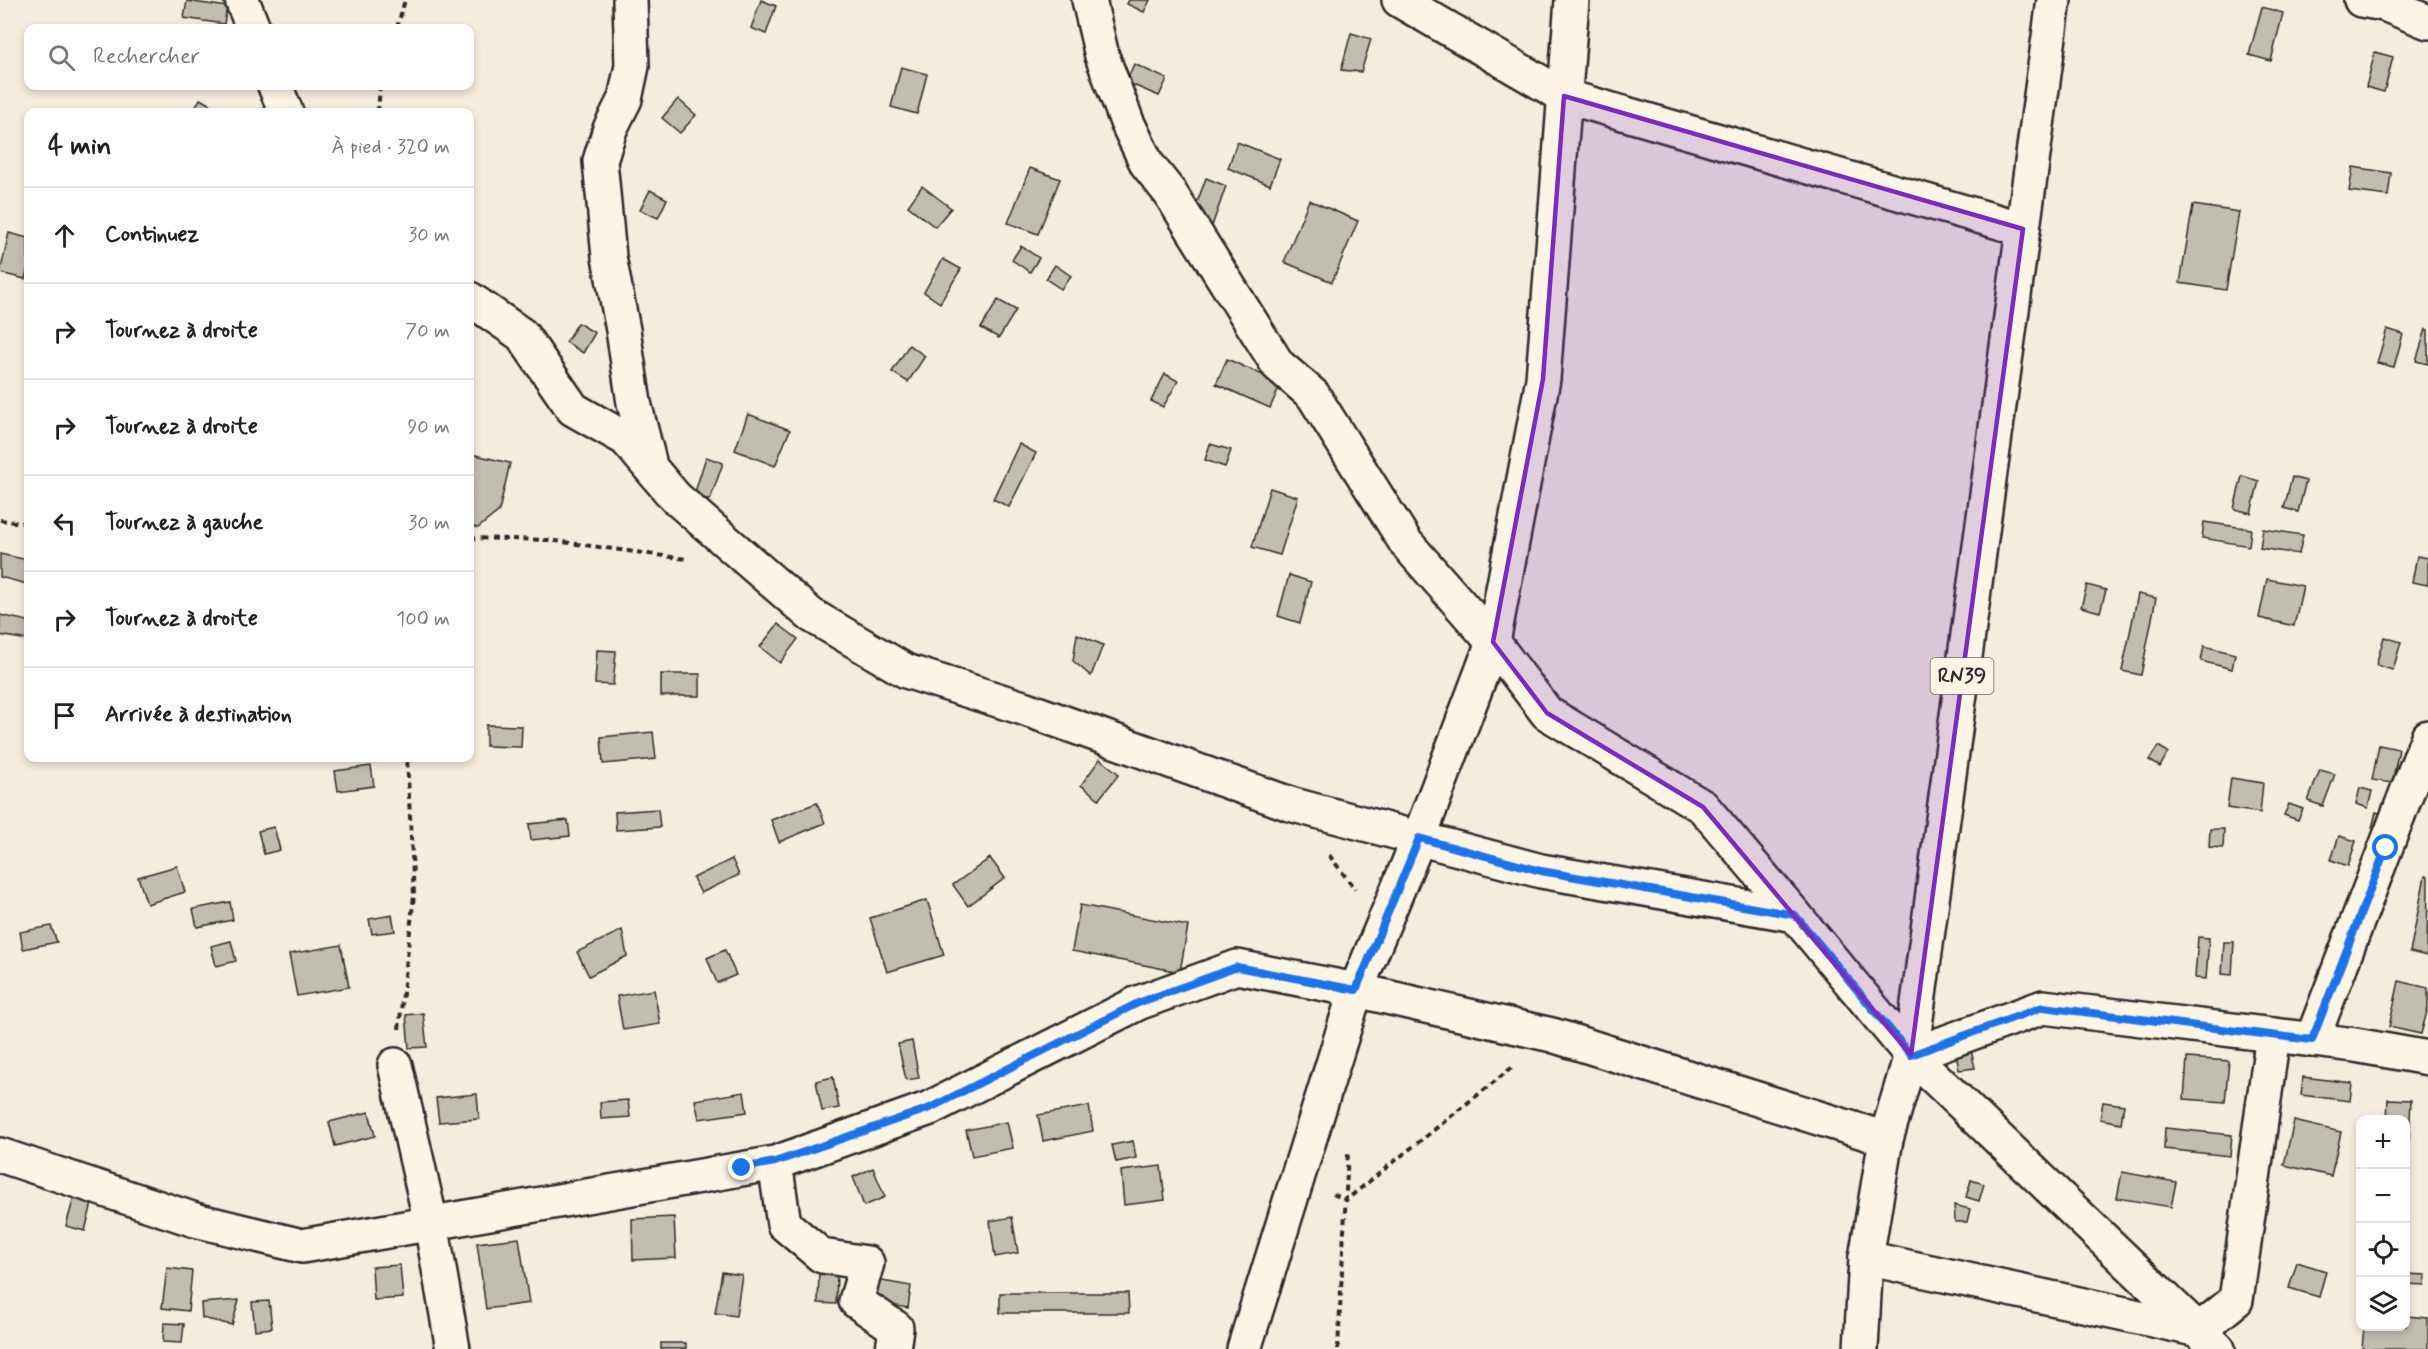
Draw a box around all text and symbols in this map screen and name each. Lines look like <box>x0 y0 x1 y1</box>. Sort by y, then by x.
search box <box>24 24 474 90</box>
icon: search <box>45 41 78 74</box>
text: Rechercher <box>93 43 200 71</box>
text: 4 min <box>48 130 111 164</box>
text: À pied · 320 m <box>332 134 450 161</box>
icon: ahead <box>48 219 81 252</box>
text: Continuez <box>105 221 199 249</box>
text: 30 m <box>408 222 450 249</box>
icon: right <box>48 315 81 348</box>
text: Tournez à droite <box>105 317 258 345</box>
text: 70 m <box>405 318 450 345</box>
icon: right <box>48 411 81 444</box>
text: Tournez à droite <box>105 413 258 441</box>
text: 90 m <box>407 414 450 441</box>
icon: left <box>48 507 81 540</box>
text: Tournez à gauche <box>105 509 263 537</box>
text: 30 m <box>408 510 450 537</box>
icon: right <box>48 603 81 636</box>
text: Tournez à droite <box>105 605 258 633</box>
text: 100 m <box>396 606 450 633</box>
road number: RN39 <box>1930 658 1994 694</box>
icon: arrive <box>48 699 81 732</box>
text: Arrivée à destination <box>105 701 292 729</box>
route start <box>2372 834 2398 860</box>
map controls <box>2356 1115 2410 1331</box>
button: + <box>2356 1115 2410 1169</box>
route end <box>728 1154 754 1180</box>
button: − <box>2356 1169 2410 1223</box>
button: locate <box>2356 1223 2410 1277</box>
button: layers <box>2356 1277 2410 1331</box>

